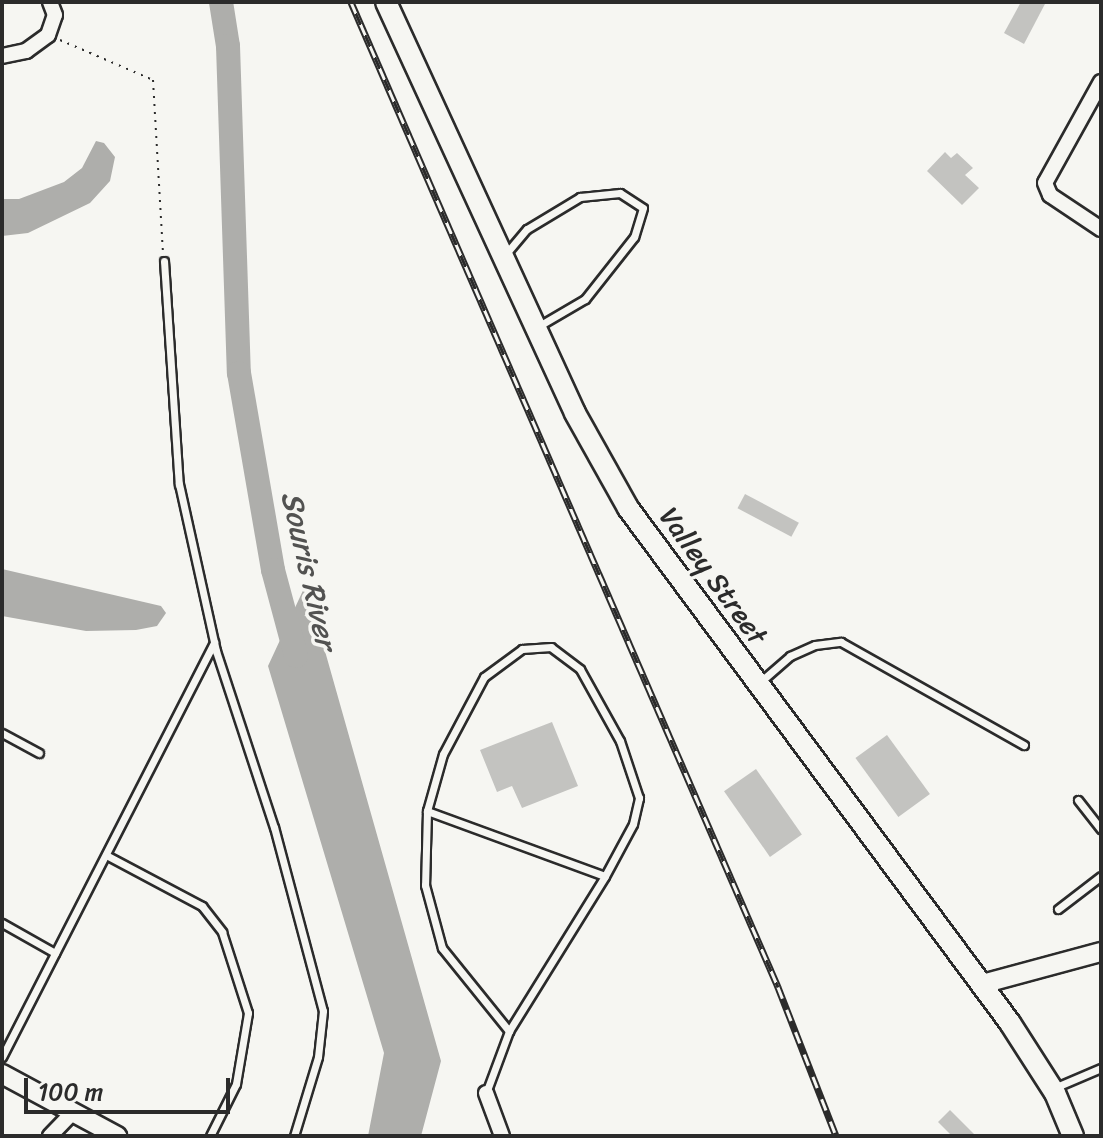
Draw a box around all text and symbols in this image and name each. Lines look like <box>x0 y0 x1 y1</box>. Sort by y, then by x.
water label: Souris River <box>273 488 345 652</box>
street label: Valley Street <box>652 501 774 651</box>
scale bar <box>28 1062 234 1112</box>
text: 100 m <box>38 1071 103 1113</box>

